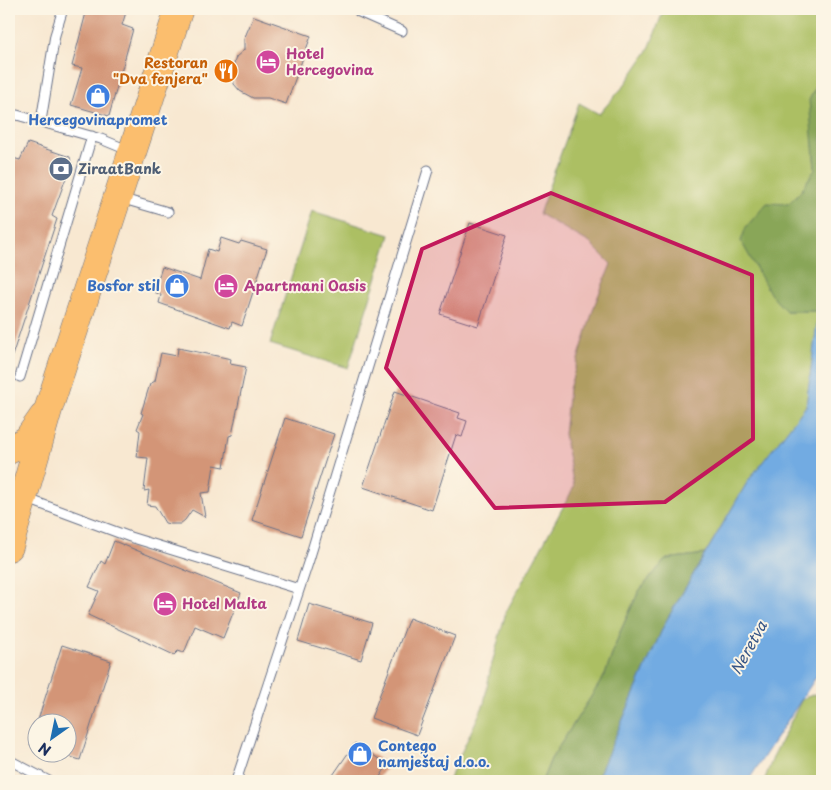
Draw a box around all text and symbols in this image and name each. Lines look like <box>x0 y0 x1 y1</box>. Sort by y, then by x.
place label: Hotel Hercegovina <box>286 43 374 80</box>
hotel icon: Hotel Hercegovina <box>255 49 281 75</box>
place label: Restoran "Dva fenjera" <box>113 52 208 89</box>
restaurant icon: Restoran "Dva fenjera" <box>213 58 239 84</box>
shop icon: Hercegovinapromet <box>85 83 111 109</box>
place label: Hercegovinapromet <box>28 109 168 130</box>
bank icon: ZiraatBank <box>48 156 74 182</box>
place label: ZiraatBank <box>78 158 162 179</box>
shop icon: Bosfor stil <box>164 273 190 299</box>
hotel icon: Apartmani Oasis <box>213 273 239 299</box>
place label: Bosfor stil <box>87 275 160 296</box>
place label: Apartmani Oasis <box>244 275 366 296</box>
hotel icon: Hotel Malta <box>152 591 178 617</box>
place label: Hotel Malta <box>182 593 268 614</box>
water label: Neretva <box>724 616 772 678</box>
north arrow <box>28 712 78 762</box>
place label: Contego namještaj d.o.o. <box>378 735 490 772</box>
text: N <box>34 737 55 761</box>
shop icon: Contego namještaj d.o.o. <box>347 741 373 767</box>

